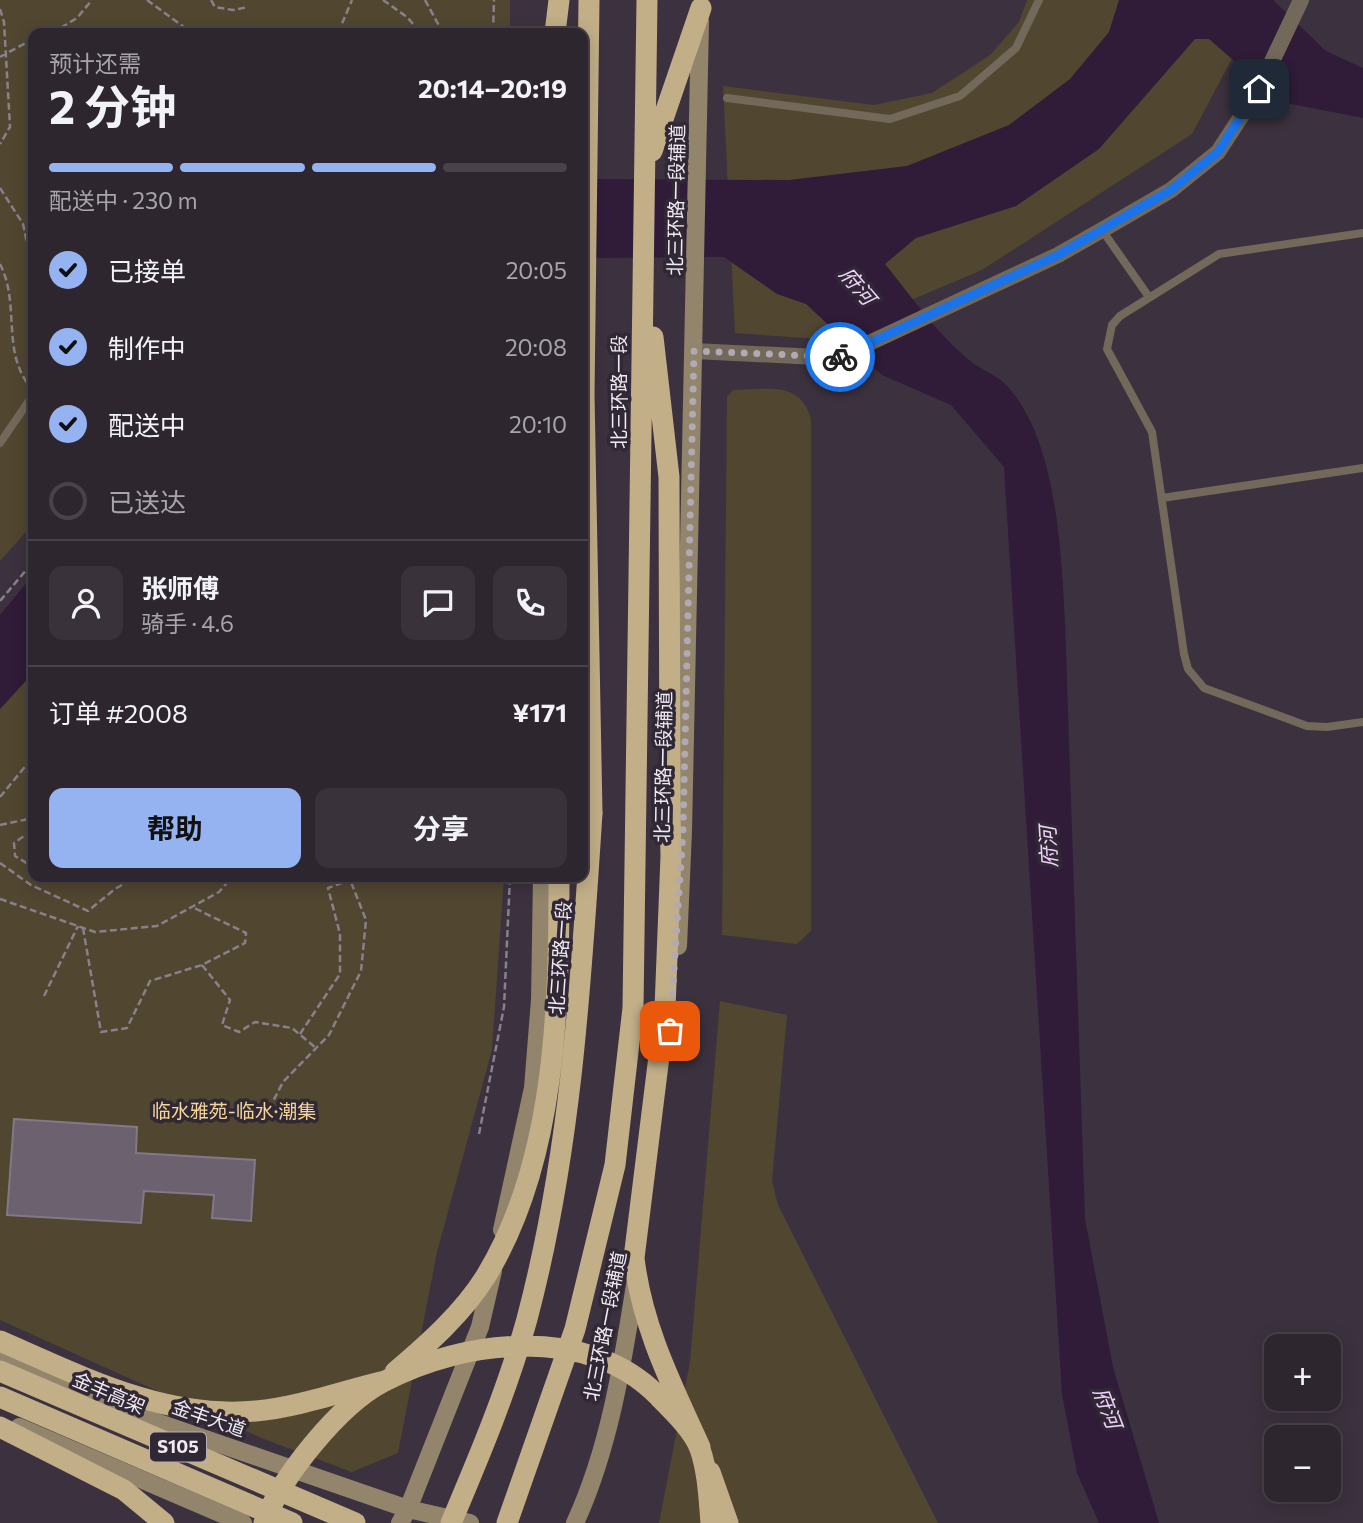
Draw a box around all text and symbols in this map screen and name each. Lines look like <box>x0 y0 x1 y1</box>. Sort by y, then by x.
text: 预计还需 <box>49 49 141 77</box>
pin <box>1229 59 1289 119</box>
icon: home <box>1240 70 1278 108</box>
text: 20:14–20:19 <box>418 72 567 103</box>
text: 2 分钟 <box>49 77 176 133</box>
street label: 北三环路一段辅道 <box>663 124 688 276</box>
text: 配送中 · 230 m <box>49 186 198 214</box>
icon: check <box>49 251 87 289</box>
text: 已接单 <box>108 255 186 286</box>
text: 20:05 <box>506 256 567 284</box>
water label: 府河 <box>835 261 884 312</box>
courier <box>805 322 875 392</box>
icon: check <box>49 328 87 366</box>
text: 制作中 <box>108 332 186 363</box>
text: 20:08 <box>505 333 567 361</box>
street label: 北三环路一段 <box>607 335 630 449</box>
icon: bike <box>821 338 859 376</box>
icon: check <box>49 405 87 443</box>
text: 配送中 <box>108 409 186 440</box>
text: 20:10 <box>509 410 567 438</box>
text: 已送达 <box>108 486 186 517</box>
button: person <box>49 566 123 640</box>
button: chat <box>401 566 475 640</box>
button: phone <box>493 566 567 640</box>
text: 张师傅 <box>141 572 219 603</box>
text: 骑手 · 4.6 <box>141 609 234 637</box>
street label: 北三环路一段辅道 <box>650 691 675 843</box>
text: ¥171 <box>513 696 567 727</box>
text: 订单 #2008 <box>49 697 188 728</box>
button: 帮助 <box>49 788 301 868</box>
button: 分享 <box>315 788 567 868</box>
water label: 府河 <box>1034 821 1061 869</box>
street label: 北三环路一段 <box>544 900 575 1016</box>
pin <box>640 1001 700 1061</box>
icon: bag <box>651 1012 689 1050</box>
park label: 临水雅苑-临水·潮集 <box>152 1099 316 1122</box>
street label: 北三环路一段辅道 <box>579 1249 630 1403</box>
map controls <box>1264 1334 1341 1502</box>
button: + <box>1264 1334 1341 1411</box>
street label: 金丰高架 <box>70 1367 149 1418</box>
water label: 府河 <box>1089 1383 1129 1435</box>
street label: 金丰大道 <box>169 1394 249 1441</box>
button: − <box>1264 1425 1341 1502</box>
road number: S105 <box>150 1432 206 1462</box>

